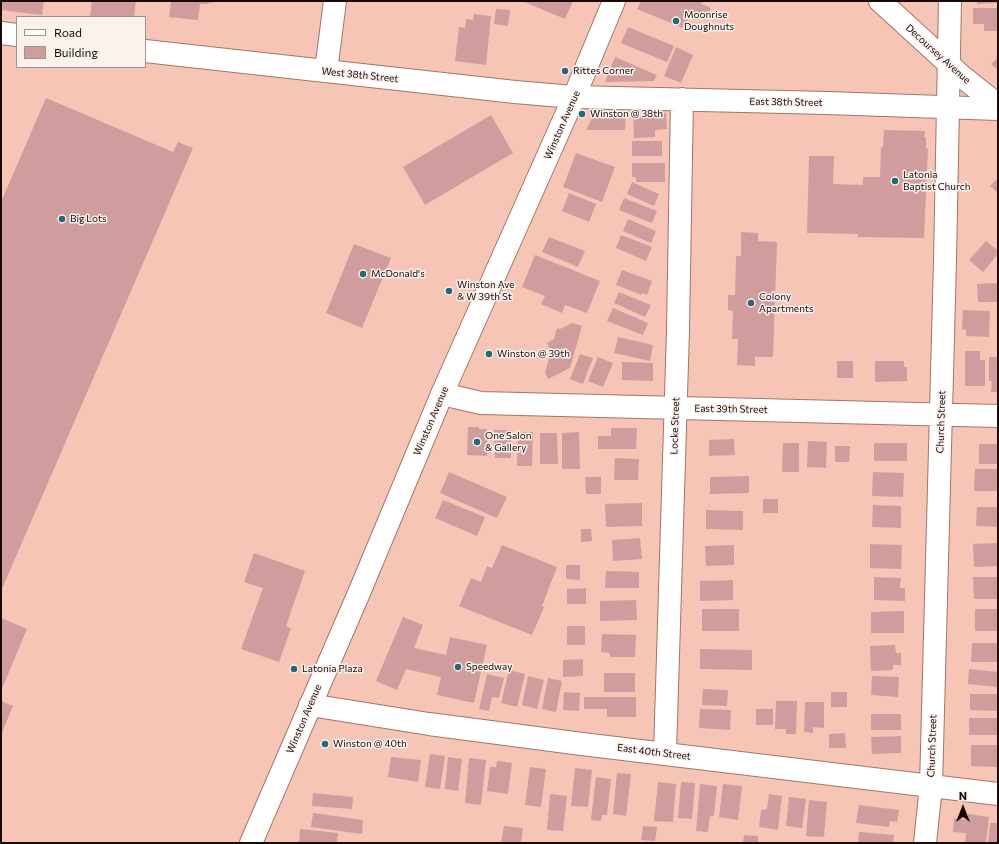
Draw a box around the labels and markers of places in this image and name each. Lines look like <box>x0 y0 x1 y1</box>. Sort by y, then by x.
place label: Moonrise Doughnuts <box>684 9 734 32</box>
marker: Moonrise Doughnuts <box>671 16 681 26</box>
place label: Rittes Corner <box>573 65 634 77</box>
marker: Rittes Corner <box>560 66 570 76</box>
place label: Winston @ 38th <box>590 108 663 120</box>
marker: Winston @ 38th <box>577 109 587 119</box>
place label: Latonia Baptist Church <box>903 169 970 192</box>
marker: Latonia Baptist Church <box>890 176 900 186</box>
place label: Big Lots <box>70 213 107 225</box>
marker: Big Lots <box>57 214 67 224</box>
place label: McDonald's <box>371 268 425 280</box>
marker: McDonald's <box>358 269 368 279</box>
place label: Winston Ave & W 39th St <box>457 279 514 302</box>
marker: Winston Ave & W 39th St <box>444 286 454 296</box>
place label: Colony Apartments <box>759 291 814 314</box>
marker: Colony Apartments <box>746 298 756 308</box>
place label: Winston @ 39th <box>497 348 570 360</box>
marker: Winston @ 39th <box>484 349 494 359</box>
place label: One Salon & Gallery <box>485 430 531 454</box>
marker: One Salon & Gallery <box>472 437 482 447</box>
place label: Speedway <box>466 661 512 673</box>
marker: Speedway <box>453 662 463 672</box>
place label: Latonia Plaza <box>302 663 363 675</box>
marker: Latonia Plaza <box>289 664 299 674</box>
place label: Winston @ 40th <box>333 738 407 750</box>
marker: Winston @ 40th <box>320 739 330 749</box>

